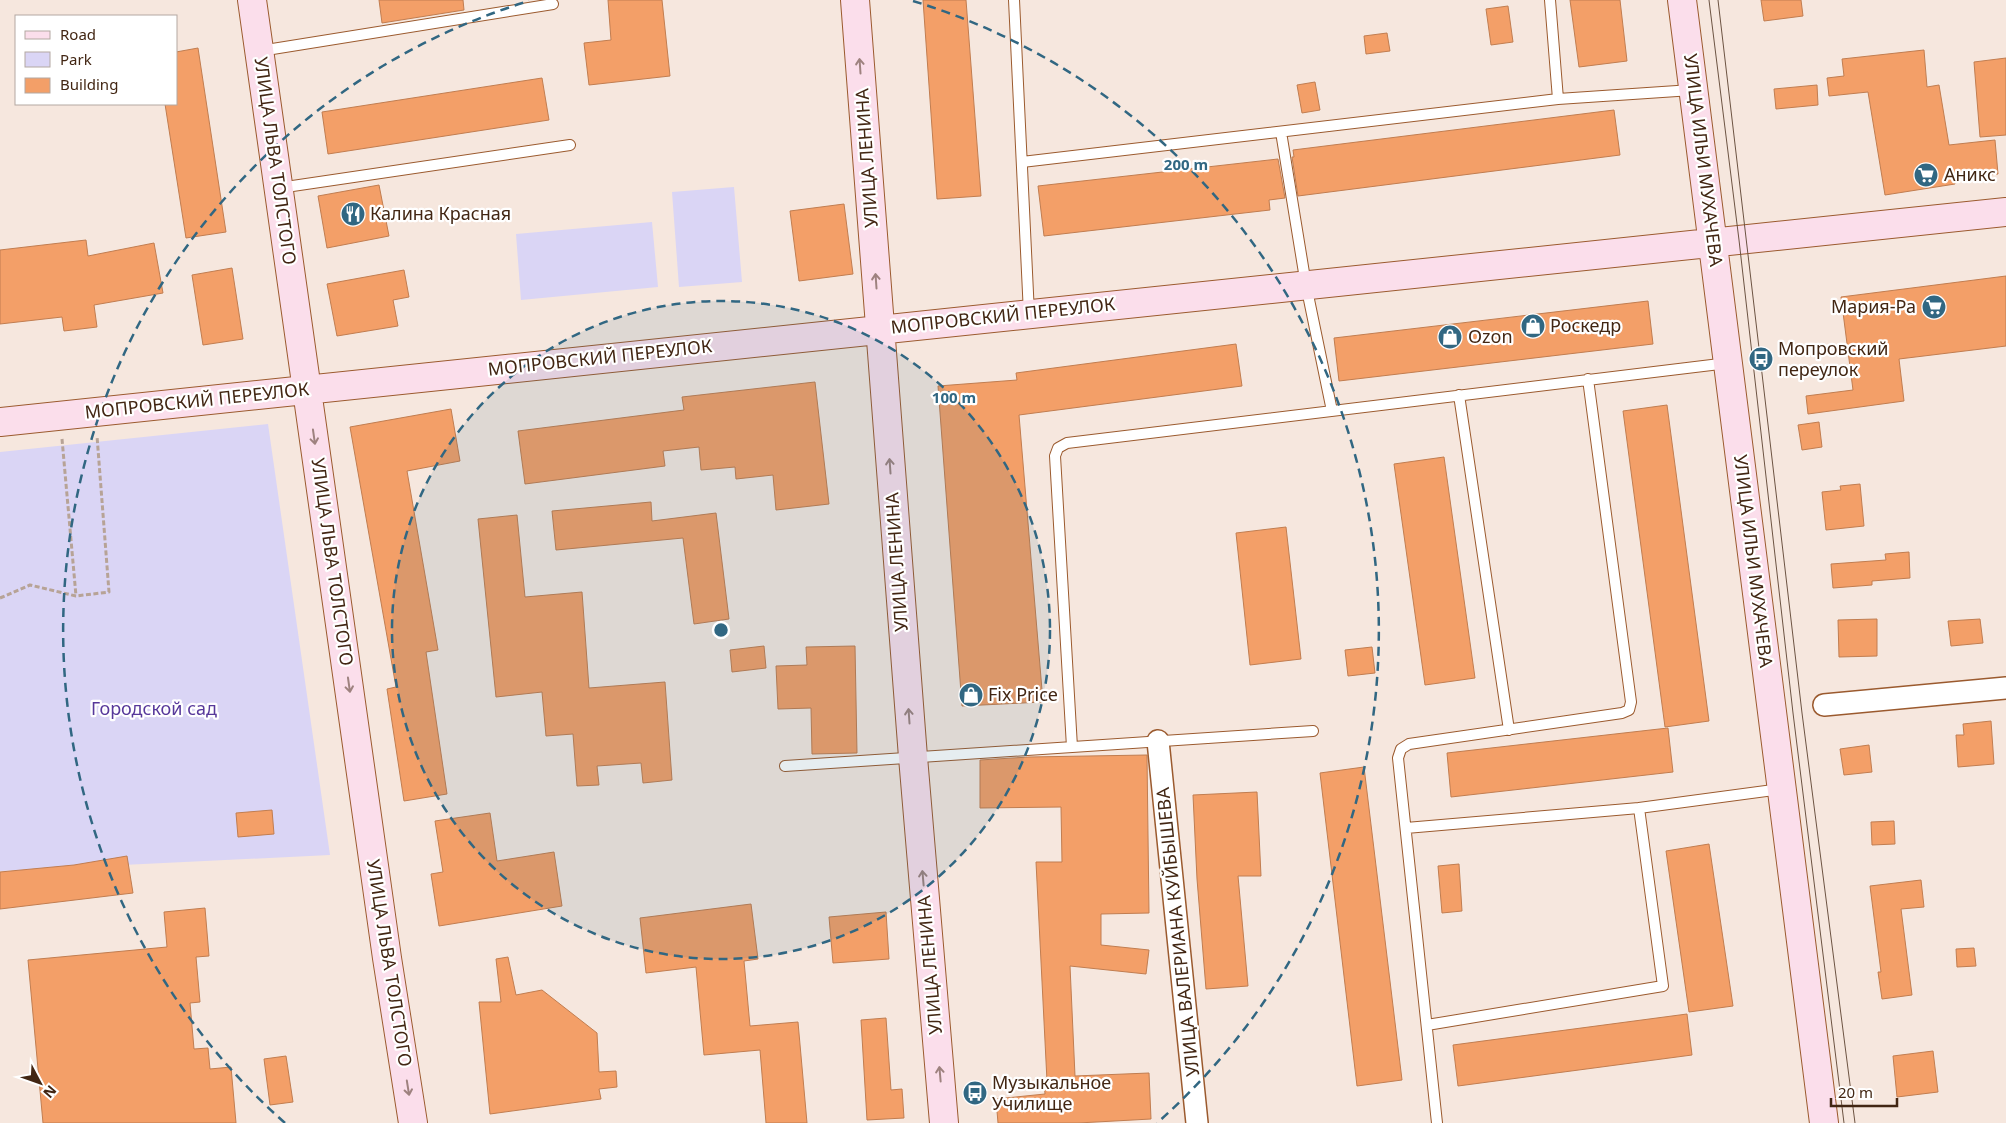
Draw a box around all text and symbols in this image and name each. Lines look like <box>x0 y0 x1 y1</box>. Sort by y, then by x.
legend <box>15 15 178 105</box>
text: Road <box>60 24 96 44</box>
text: Park <box>60 49 92 69</box>
street label: УЛИЦА ИЛЬИ МУХАЧЕВА <box>1679 52 1729 268</box>
street label: УЛИЦА ЛЬВА ТОЛСТОГО <box>250 55 302 266</box>
one-way arrow <box>855 58 865 74</box>
text: Building <box>60 74 118 94</box>
street label: УЛИЦА ЛЕНИНА <box>849 87 883 229</box>
text: 200 m <box>1164 154 1208 174</box>
supermarket icon: Аникс <box>1913 162 1939 188</box>
place label: Аникс <box>1944 162 1996 186</box>
restaurant icon: Калина Красная <box>340 201 366 227</box>
place label: Калина Красная <box>370 201 511 225</box>
one-way arrow <box>871 273 880 289</box>
street label: МОПРОВСКИЙ ПЕРЕУЛОК <box>890 291 1117 339</box>
place label: Мария-Ра <box>1831 294 1916 318</box>
supermarket icon: Мария-Ра <box>1921 294 1947 320</box>
shop icon: Роскедр <box>1520 313 1546 339</box>
place label: Роскедр <box>1550 313 1621 337</box>
shop icon: Ozon <box>1437 324 1463 350</box>
place label: Ozon <box>1468 324 1513 348</box>
street label: МОПРОВСКИЙ ПЕРЕУЛОК <box>487 333 714 381</box>
place label: Мопровский переулок <box>1778 336 1889 381</box>
bus stop icon: Мопровский переулок <box>1748 346 1774 372</box>
street label: МОПРОВСКИЙ ПЕРЕУЛОК <box>84 376 311 424</box>
text: 100 m <box>932 387 976 407</box>
one-way arrow <box>310 429 320 445</box>
street label: УЛИЦА ИЛЬИ МУХАЧЕВА <box>1729 453 1779 669</box>
street label: УЛИЦА ЛЬВА ТОЛСТОГО <box>307 456 359 667</box>
one-way arrow <box>885 459 895 475</box>
street label: УЛИЦА ЛЕНИНА <box>879 491 913 633</box>
centre of rings <box>712 621 730 639</box>
one-way arrow <box>344 676 354 692</box>
shop icon: Fix Price <box>958 682 984 708</box>
place label: Fix Price <box>988 682 1058 706</box>
park label: Городской сад <box>91 696 217 720</box>
one-way arrow <box>905 708 914 724</box>
street label: УЛИЦА ВАЛЕРИАНА КУЙБЫШЕВА <box>1150 786 1204 1078</box>
street label: УЛИЦА ЛЬВА ТОЛСТОГО <box>362 857 418 1068</box>
one-way arrow <box>918 870 928 886</box>
street label: УЛИЦА ЛЕНИНА <box>911 894 947 1036</box>
north arrow <box>15 1058 65 1108</box>
one-way arrow <box>935 1067 945 1083</box>
place label: Музыкальное Училище <box>992 1070 1111 1115</box>
scale bar <box>1831 1076 1897 1108</box>
one-way arrow <box>403 1080 413 1096</box>
bus stop icon: Музыкальное Училище <box>962 1080 988 1106</box>
text: N <box>39 1081 61 1102</box>
text: 20 m <box>1838 1082 1873 1102</box>

